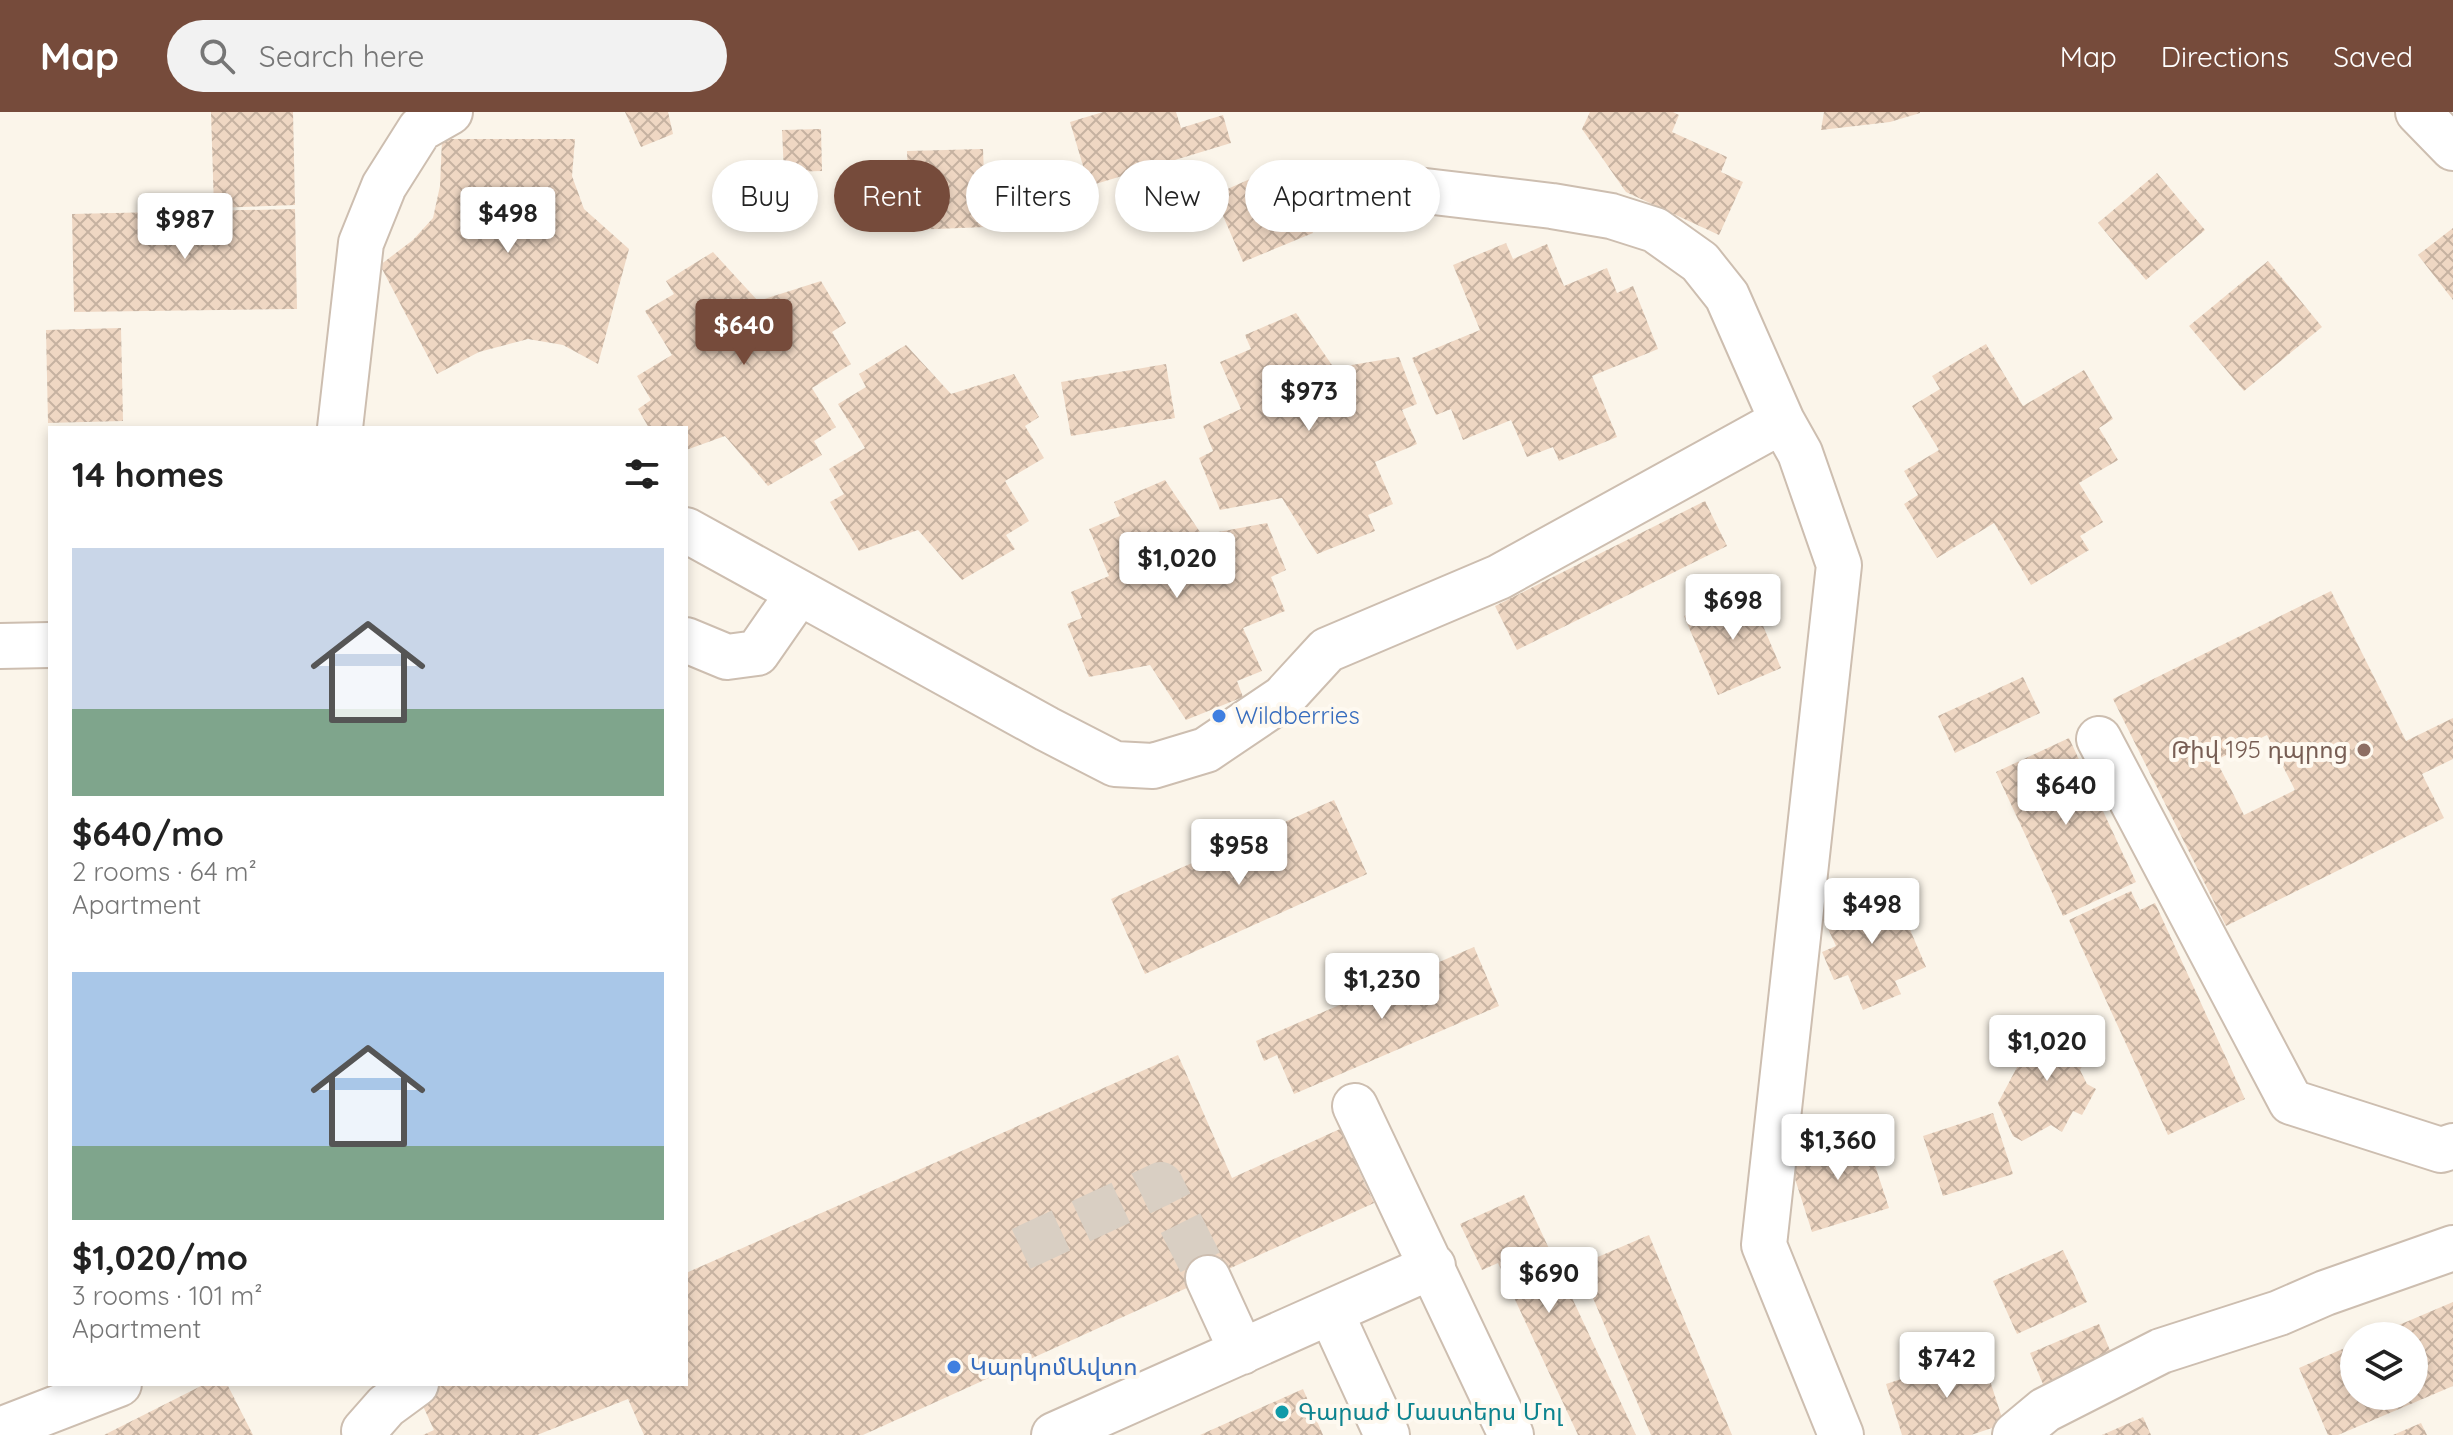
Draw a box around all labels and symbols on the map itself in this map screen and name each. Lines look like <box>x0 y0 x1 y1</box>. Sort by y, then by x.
pin: $498 <box>461 187 555 255</box>
pin: $987 <box>138 193 232 261</box>
pin: $640 <box>697 299 791 367</box>
pin: $973 <box>1262 365 1356 433</box>
pin: $1,020 <box>1112 532 1242 600</box>
pin: $698 <box>1686 574 1780 642</box>
place label: Wildberries <box>1235 700 1360 730</box>
marker: Wildberries <box>1210 707 1228 725</box>
place label: Թիվ 195 դպրոց <box>2171 734 2348 764</box>
marker: Թիվ 195 դպրոց <box>2355 741 2373 759</box>
pin: $640 <box>2019 759 2113 827</box>
pin: $958 <box>1192 819 1286 887</box>
pin: $498 <box>1825 878 1919 946</box>
pin: $1,230 <box>1317 953 1447 1021</box>
pin: $1,020 <box>1982 1015 2112 1083</box>
pin: $1,360 <box>1773 1114 1903 1182</box>
pin: $690 <box>1502 1247 1596 1315</box>
pin: $742 <box>1900 1332 1994 1400</box>
place label: ԿարկոմԱվտո <box>970 1351 1138 1381</box>
marker: ԿարկոմԱվտո <box>945 1358 963 1376</box>
place label: Գարաժ Մաստերս Մոլ <box>1298 1396 1563 1426</box>
marker: Գարաժ Մաստերս Մոլ <box>1273 1403 1291 1421</box>

